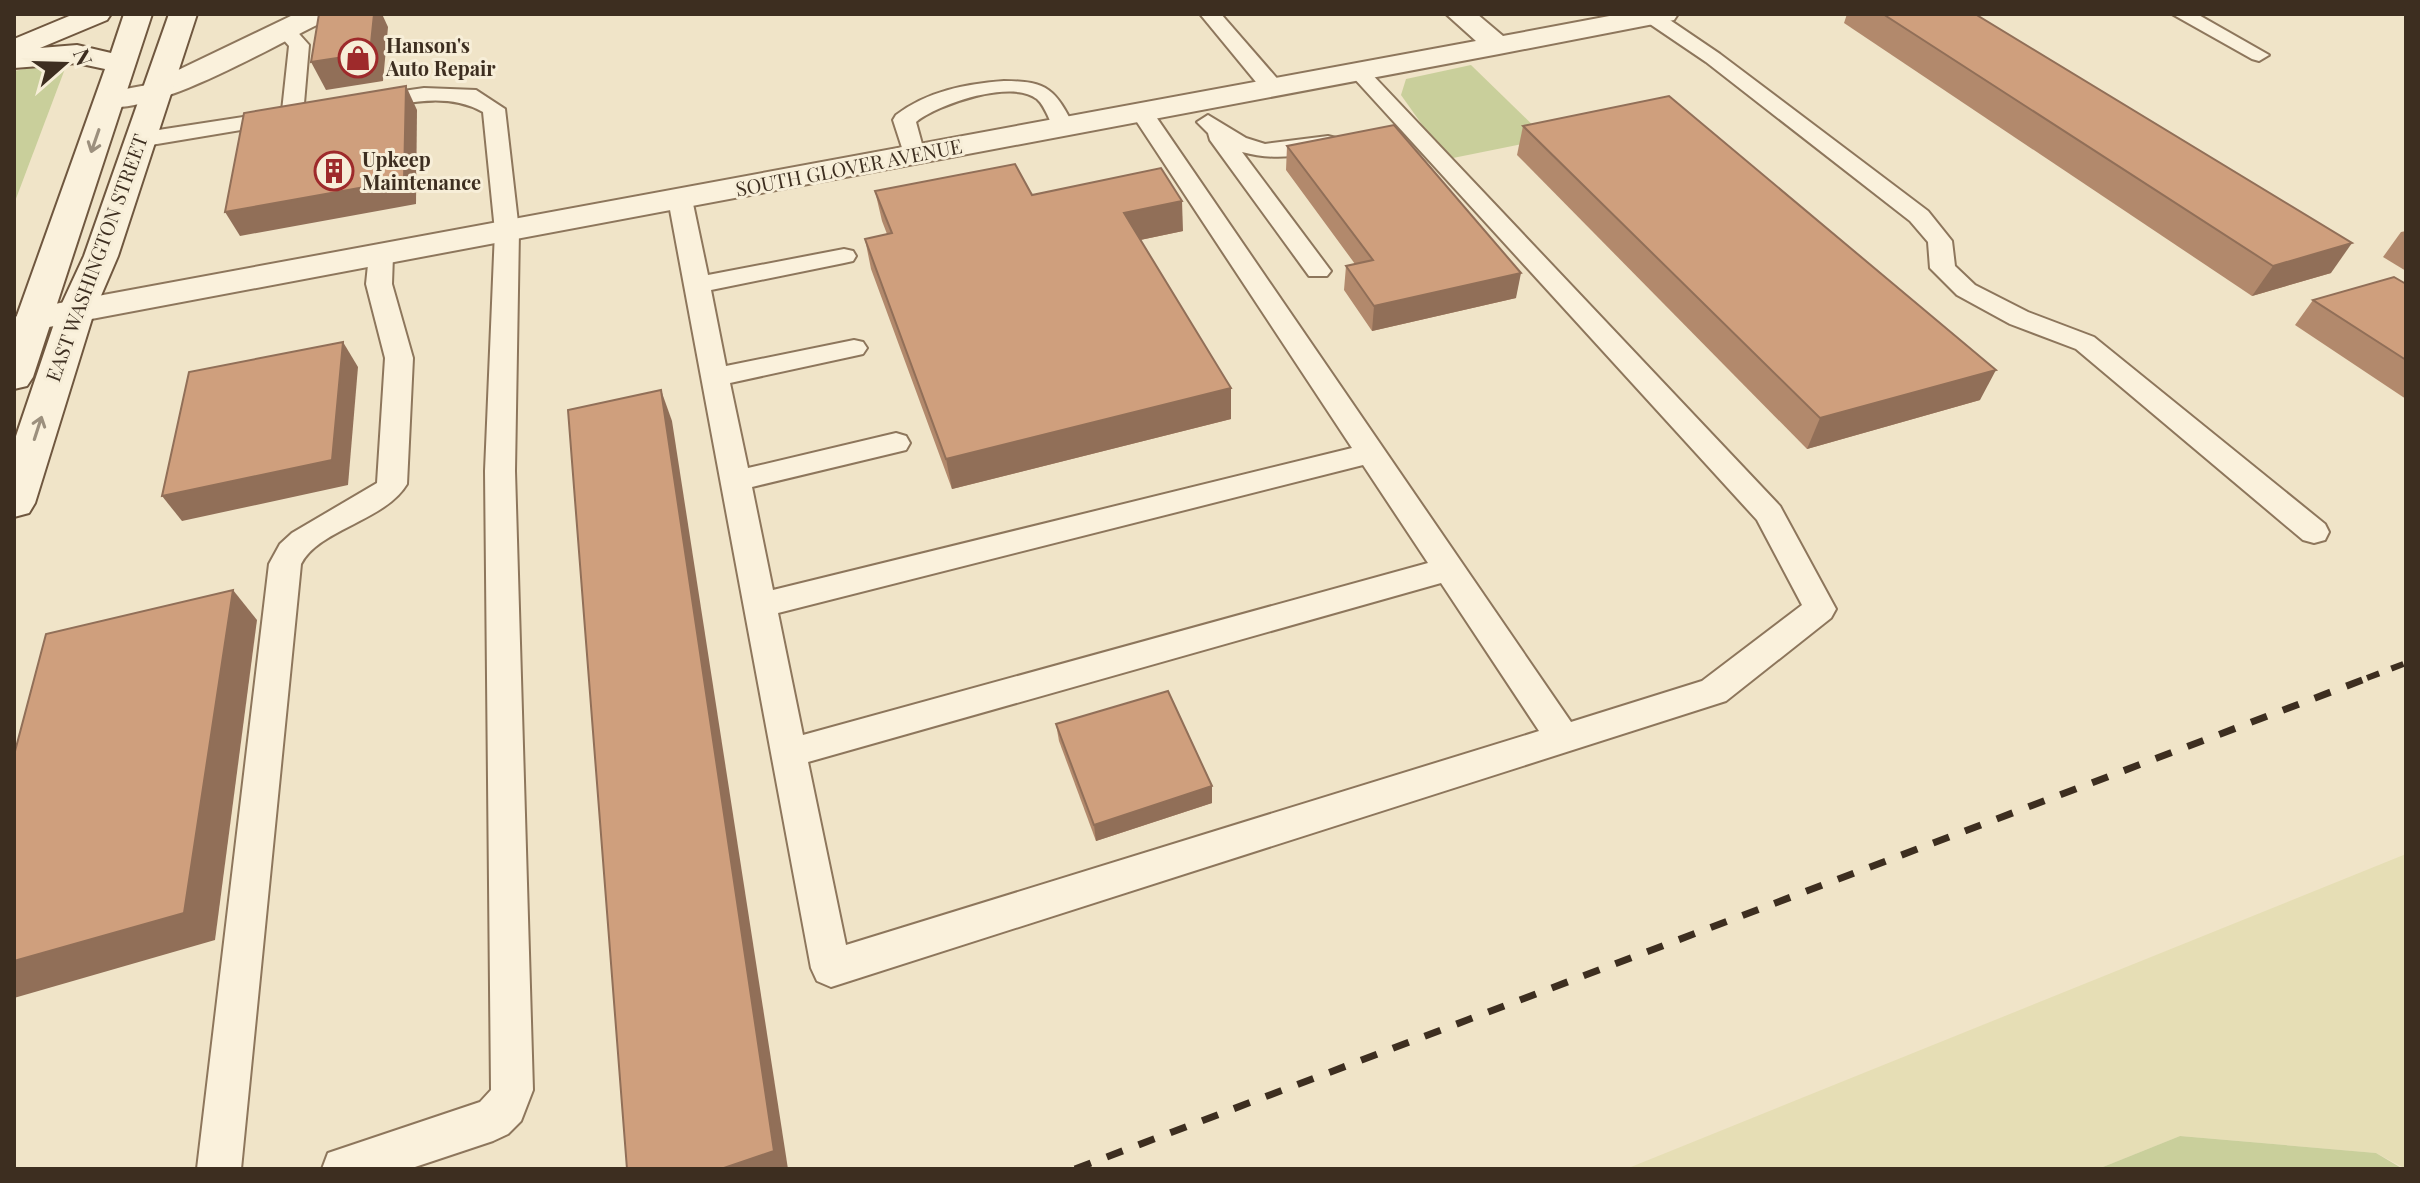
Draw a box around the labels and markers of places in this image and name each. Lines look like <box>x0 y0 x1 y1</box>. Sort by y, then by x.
place label: Hanson's Auto Repair <box>385 31 496 81</box>
shop icon: Hanson's Auto Repair <box>337 37 379 79</box>
place label: Upkeep Maintenance <box>362 145 481 195</box>
building icon: Upkeep Maintenance <box>313 150 355 192</box>

